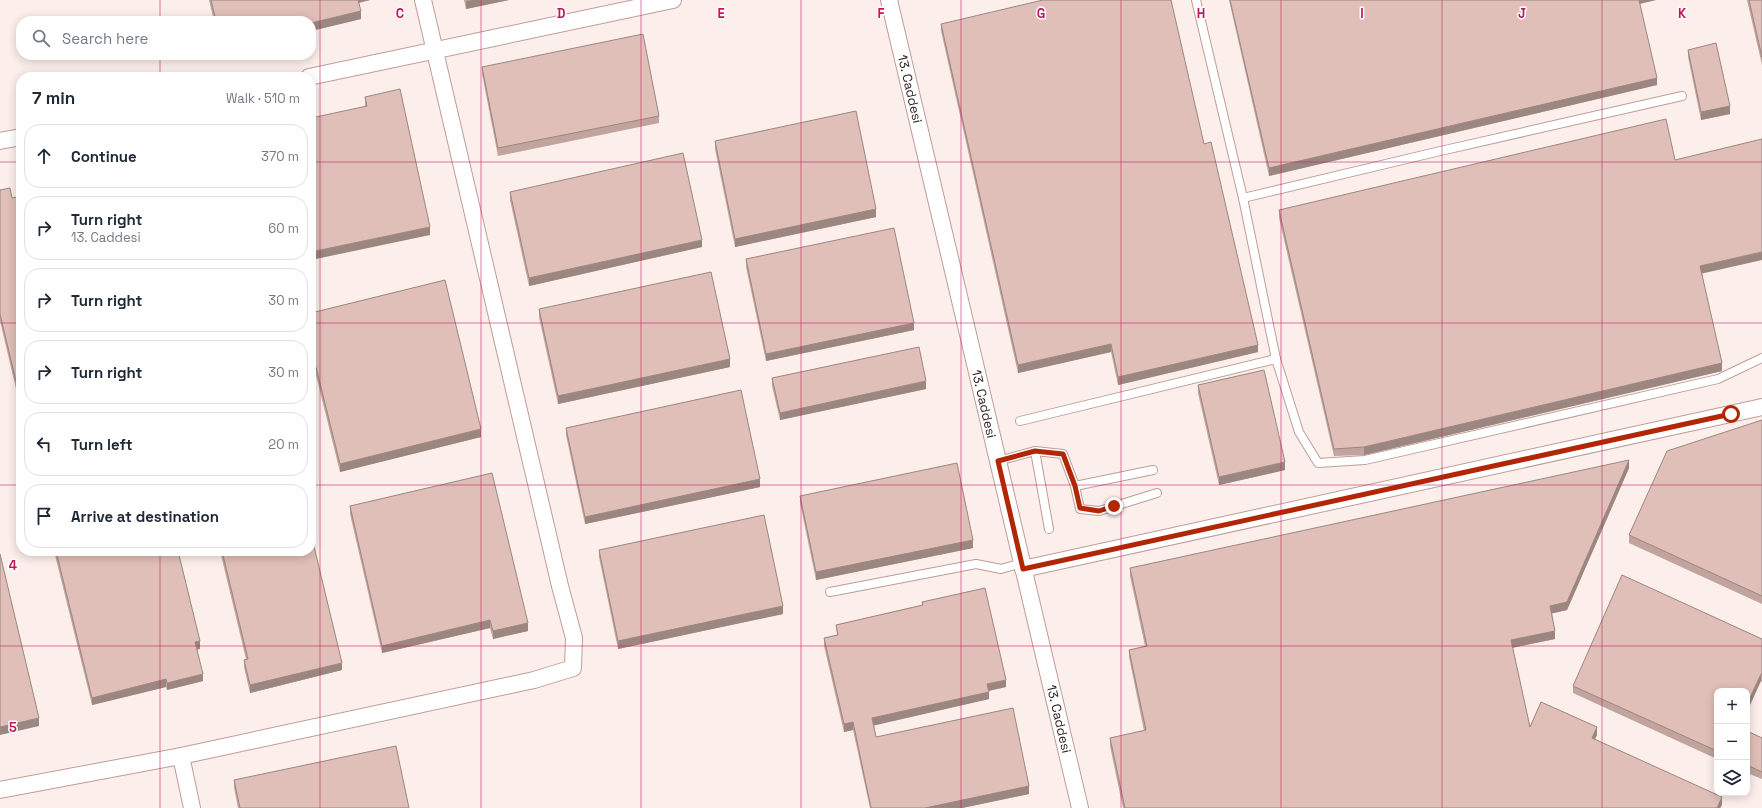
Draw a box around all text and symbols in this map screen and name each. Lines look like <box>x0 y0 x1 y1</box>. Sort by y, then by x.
text: C <box>396 5 404 22</box>
text: D <box>557 5 566 22</box>
text: E <box>717 5 725 22</box>
text: F <box>878 5 885 22</box>
text: G <box>1037 5 1045 22</box>
text: H <box>1197 5 1205 22</box>
text: I <box>1360 5 1364 22</box>
text: J <box>1518 5 1526 22</box>
text: K <box>1678 5 1687 22</box>
search box <box>16 16 316 60</box>
icon: search <box>30 27 52 49</box>
text: Search here <box>62 29 148 48</box>
street label: 13. Caddesi <box>894 53 926 125</box>
text: 7 min <box>32 87 75 109</box>
text: Walk · 510 m <box>226 90 300 107</box>
icon: ahead <box>33 145 55 167</box>
text: Continue <box>71 147 137 166</box>
text: 370 m <box>261 148 299 165</box>
text: Turn right <box>71 210 142 229</box>
icon: right <box>33 217 55 239</box>
text: 60 m <box>268 220 299 237</box>
text: 13. Caddesi <box>71 229 141 246</box>
icon: right <box>33 289 55 311</box>
text: Turn right <box>71 291 142 310</box>
text: 30 m <box>268 292 299 309</box>
icon: right <box>33 361 55 383</box>
text: Turn right <box>71 363 142 382</box>
text: 30 m <box>268 364 299 381</box>
street label: 13. Caddesi <box>968 368 1000 440</box>
route start <box>1722 405 1740 423</box>
icon: left <box>33 433 55 455</box>
text: Turn left <box>71 435 133 454</box>
text: 20 m <box>268 436 299 453</box>
route end <box>1105 497 1123 515</box>
icon: arrive <box>33 505 55 527</box>
text: Arrive at destination <box>71 507 219 526</box>
text: 4 <box>9 557 17 574</box>
street label: 13. Caddesi <box>1043 683 1075 755</box>
map controls <box>1714 688 1750 796</box>
button: + <box>1714 688 1750 724</box>
text: 5 <box>9 719 17 736</box>
button: − <box>1714 724 1750 760</box>
button: layers <box>1714 760 1750 796</box>

